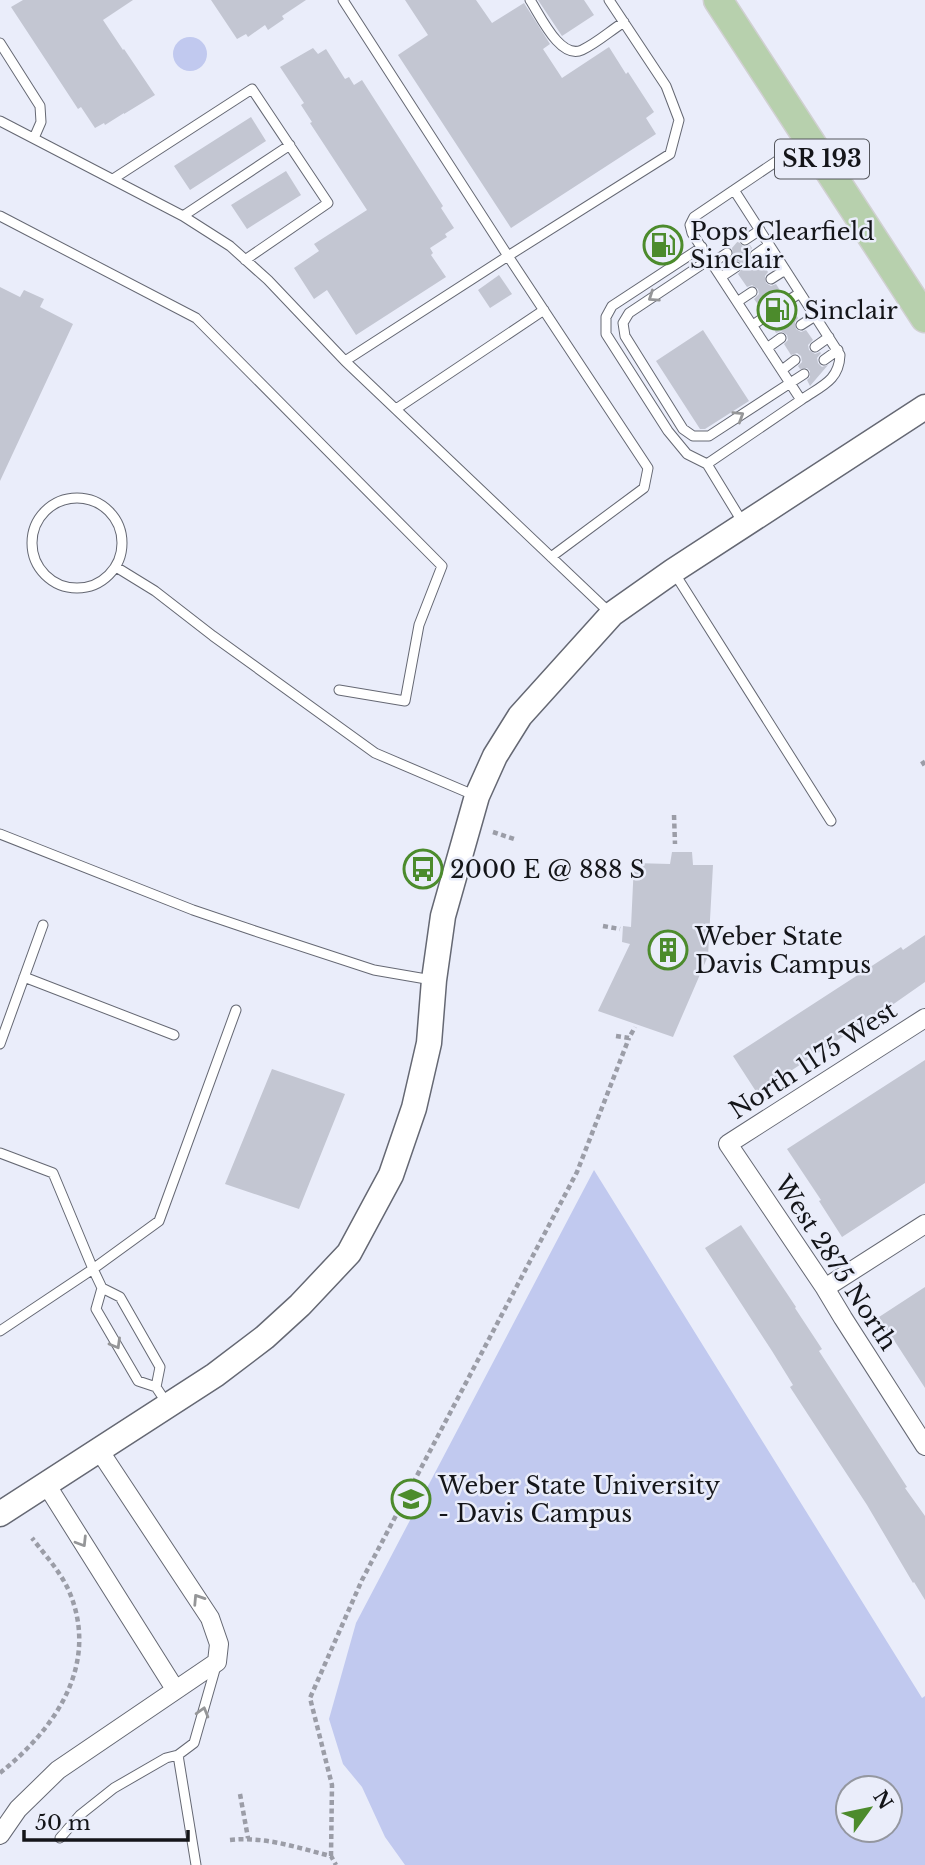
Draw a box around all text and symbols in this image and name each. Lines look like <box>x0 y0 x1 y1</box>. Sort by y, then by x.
road number: SR 193 <box>775 140 869 178</box>
place label: Pops Clearfield Sinclair <box>690 217 874 274</box>
fuel station icon: Pops Clearfield Sinclair <box>642 224 684 266</box>
one-way arrow <box>648 289 661 301</box>
fuel station icon: Sinclair <box>756 289 798 331</box>
place label: Sinclair <box>804 296 898 325</box>
one-way arrow <box>732 412 745 425</box>
bus stop icon: 2000 E @ 888 S <box>402 848 444 890</box>
place label: 2000 E @ 888 S <box>450 855 645 884</box>
place label: Weber State Davis Campus <box>694 922 871 979</box>
building icon: Weber State Davis Campus <box>647 929 689 971</box>
street label: North 1175 West <box>724 995 902 1125</box>
street label: West 2875 North <box>768 1169 903 1356</box>
one-way arrow <box>108 1336 121 1349</box>
place label: Weber State University - Davis Campus <box>437 1471 721 1528</box>
school or university icon: Weber State University - Davis Campus <box>390 1478 432 1520</box>
one-way arrow <box>74 1534 87 1547</box>
one-way arrow <box>193 1594 206 1607</box>
one-way arrow <box>195 1707 209 1719</box>
north arrow <box>834 1774 904 1844</box>
text: N <box>868 1786 897 1814</box>
scale bar <box>24 1798 189 1842</box>
text: 50 m <box>35 1810 91 1836</box>

